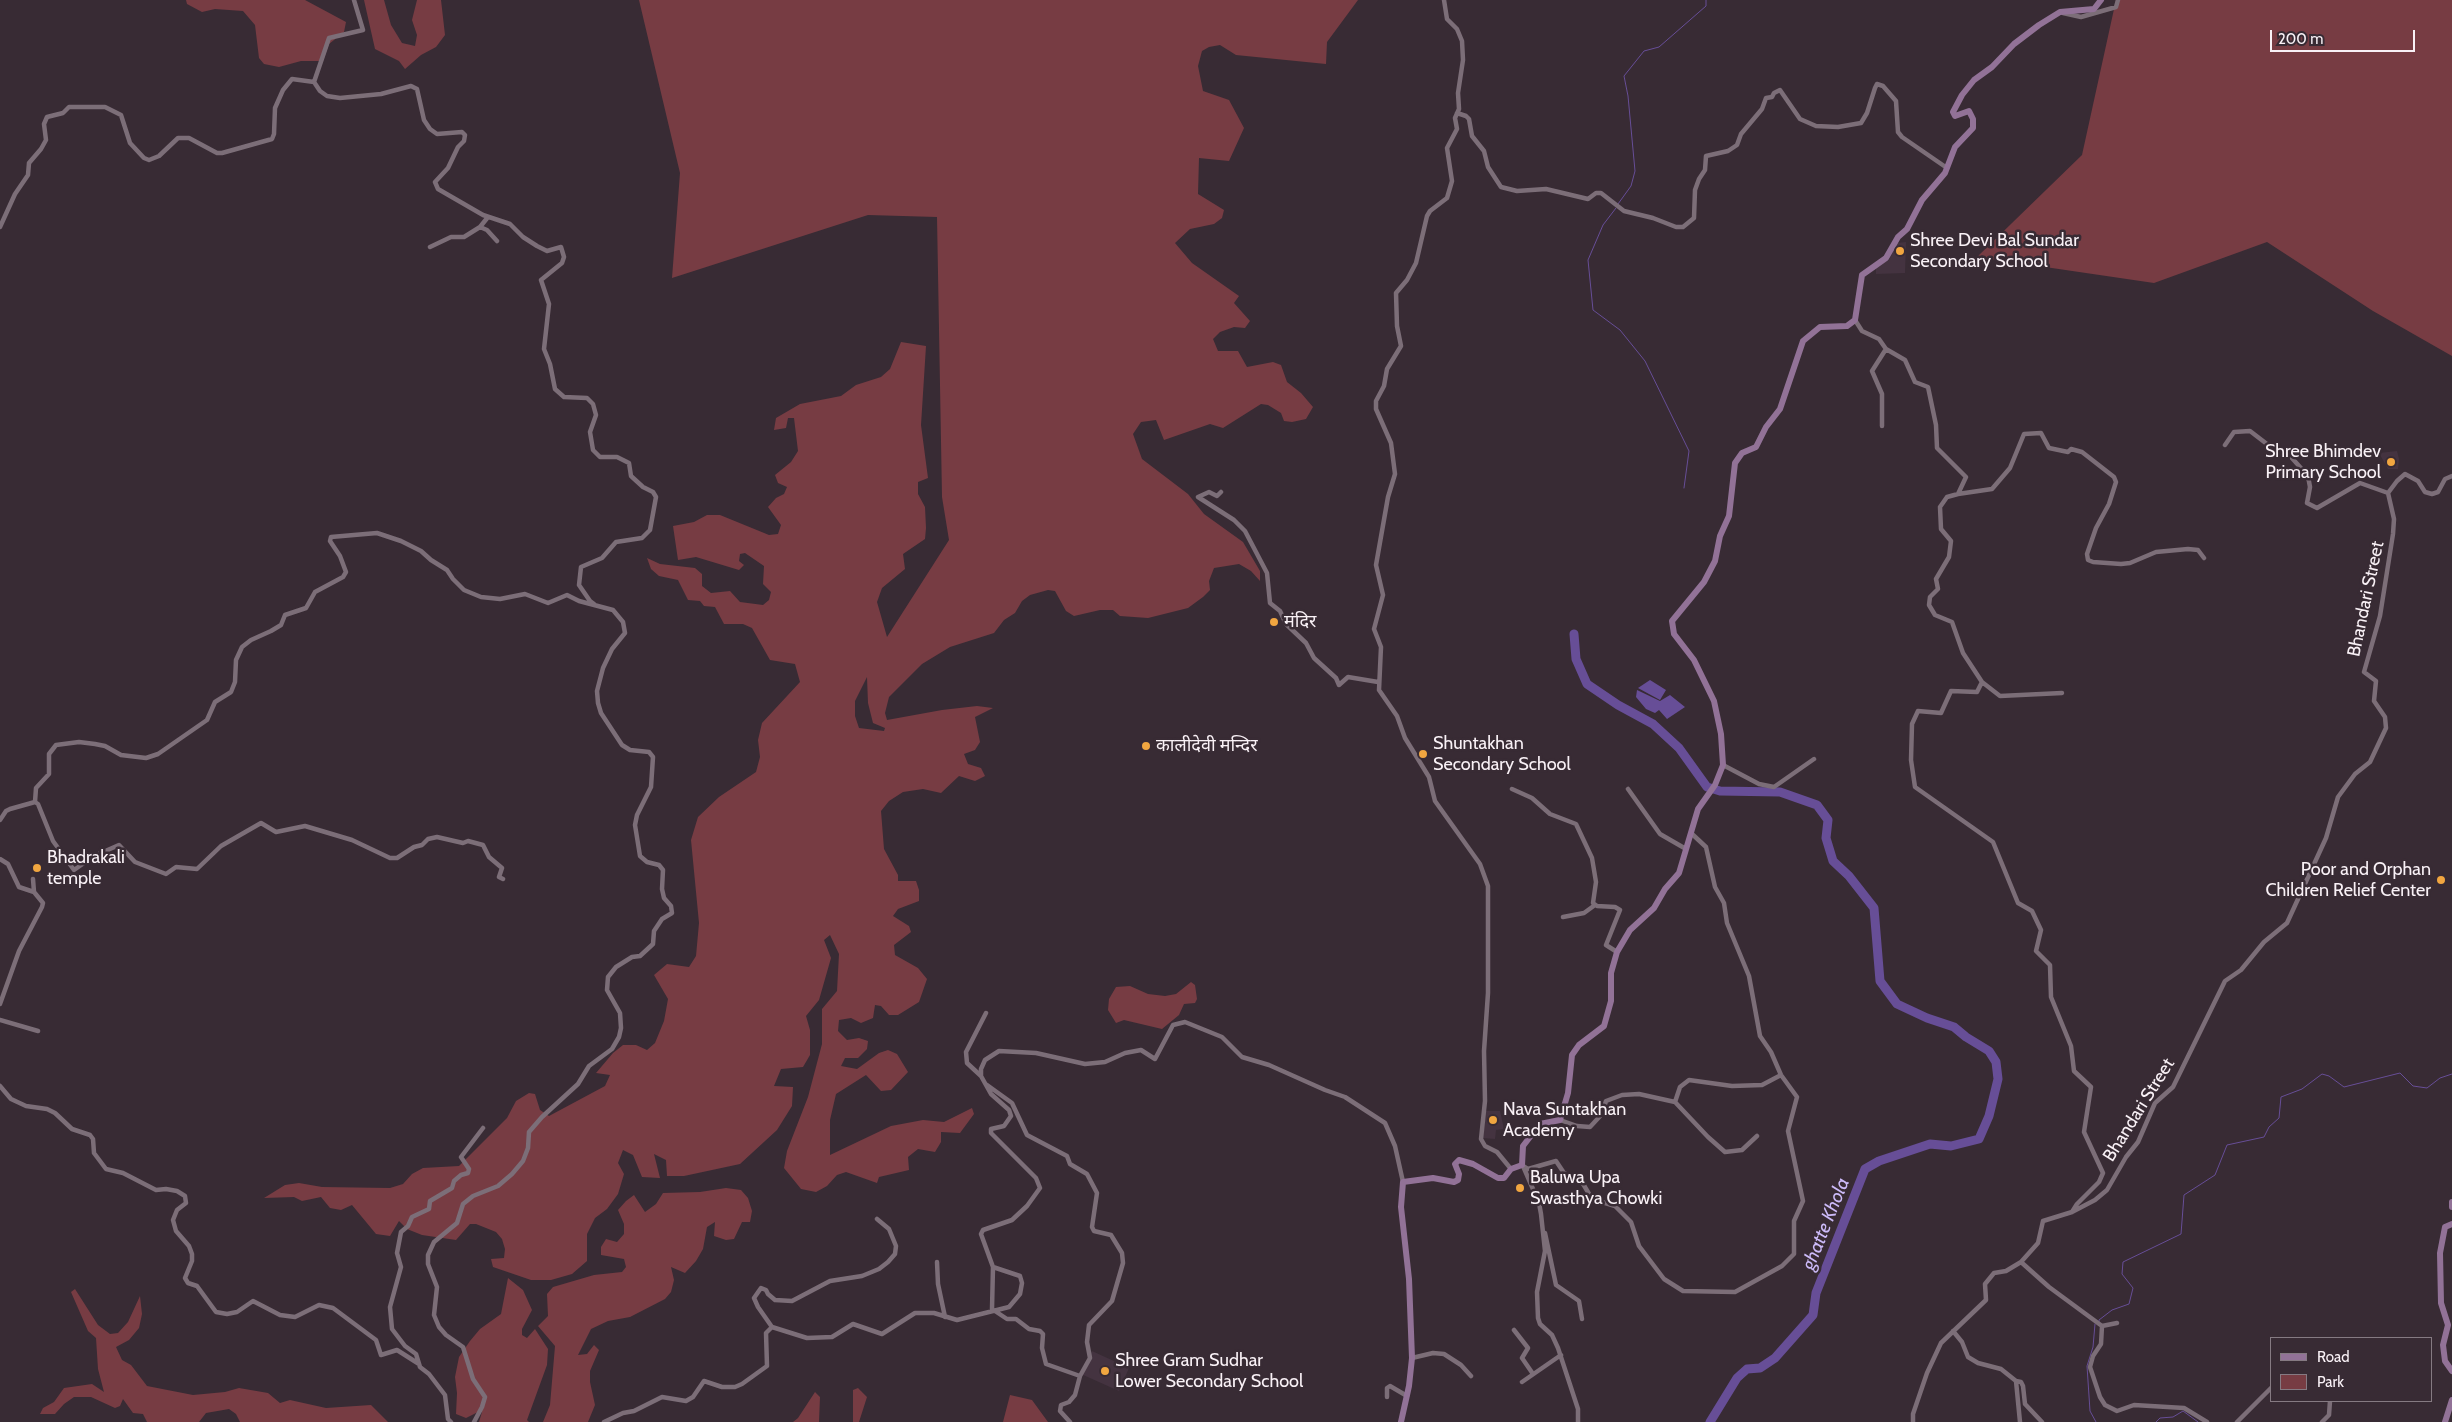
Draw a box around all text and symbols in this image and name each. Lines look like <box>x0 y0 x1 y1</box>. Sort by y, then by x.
scale bar <box>2272 20 2417 52</box>
text: 200 m <box>2278 30 2323 48</box>
place label: Shree Devi Bal Sundar Secondary School <box>1910 230 2079 272</box>
marker: Shree Devi Bal Sundar Secondary School <box>1894 245 1906 257</box>
place label: Shree Bhimdev Primary School <box>2265 441 2381 484</box>
marker: Shree Bhimdev Primary School <box>2385 456 2397 468</box>
street label: Bhandari Street <box>2343 539 2389 659</box>
place label: मंदिर <box>1284 611 1316 633</box>
marker: मंदिर <box>1268 616 1280 628</box>
place label: Shuntakhan Secondary School <box>1433 733 1571 776</box>
place label: कालीदेवी मन्दिर <box>1156 735 1258 757</box>
marker: कालीदेवी मन्दिर <box>1140 740 1152 752</box>
marker: Shuntakhan Secondary School <box>1417 748 1429 760</box>
place label: Bhadrakali temple <box>47 847 125 890</box>
place label: Poor and Orphan Children Relief Center <box>2266 859 2431 902</box>
marker: Bhadrakali temple <box>31 862 43 874</box>
marker: Poor and Orphan Children Relief Center <box>2435 874 2447 886</box>
street label: Bhandari Street <box>2099 1054 2179 1166</box>
place label: Nava Suntakhan Academy <box>1503 1099 1626 1142</box>
marker: Nava Suntakhan Academy <box>1487 1114 1499 1126</box>
place label: Baluwa Upa Swasthya Chowki <box>1530 1167 1662 1210</box>
water label: ghatte Khola <box>1797 1175 1855 1273</box>
marker: Baluwa Upa Swasthya Chowki <box>1514 1182 1526 1194</box>
legend <box>2270 1337 2432 1402</box>
text: Road <box>2317 1348 2350 1366</box>
place label: Shree Gram Sudhar Lower Secondary School <box>1115 1350 1303 1392</box>
marker: Shree Gram Sudhar Lower Secondary School <box>1099 1365 1111 1377</box>
text: Park <box>2317 1373 2344 1391</box>

